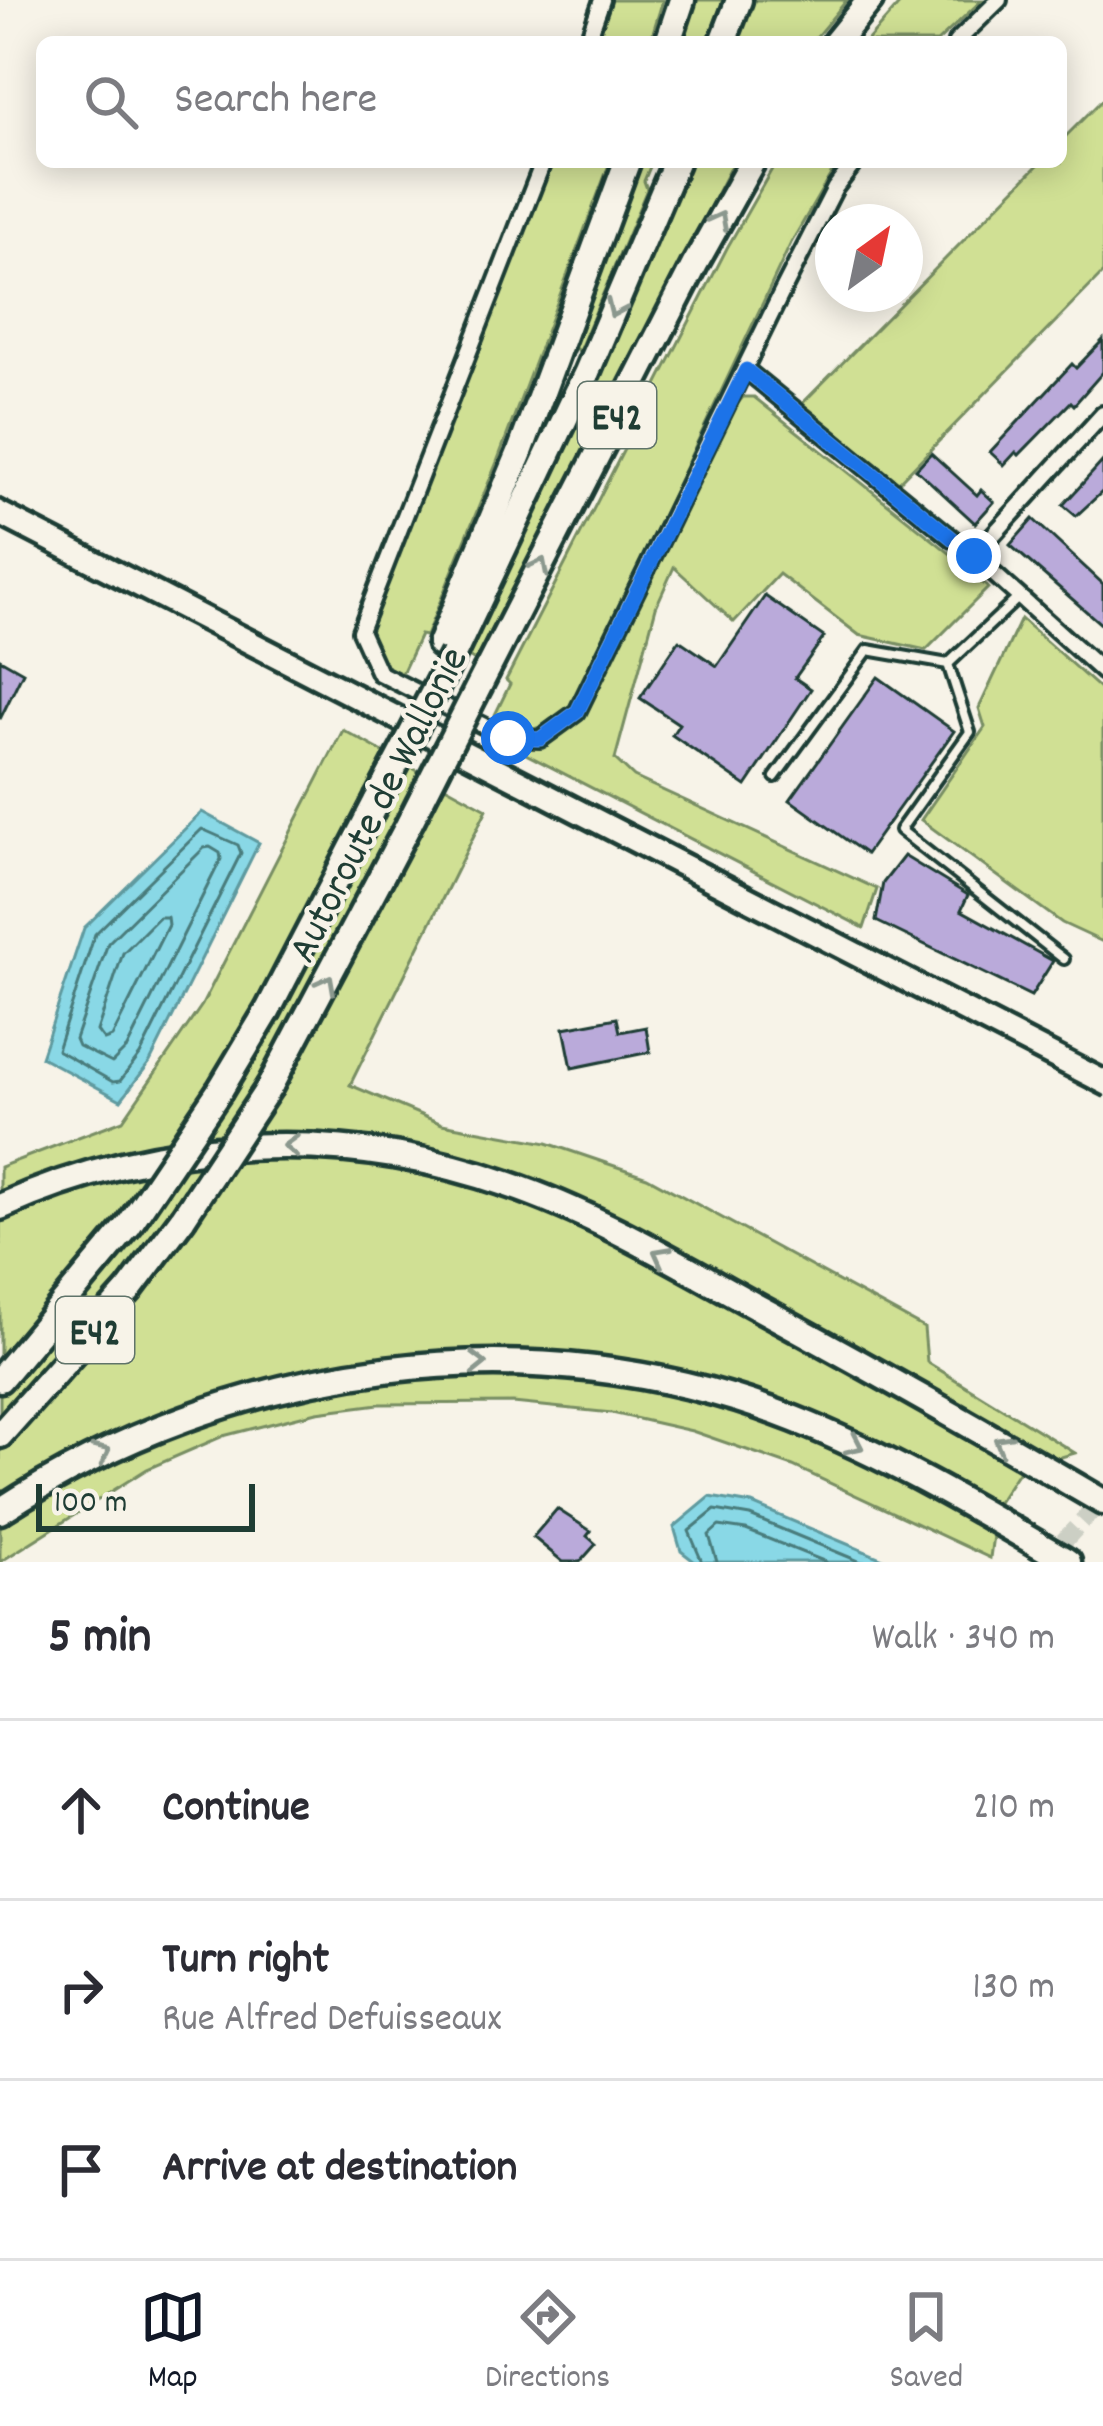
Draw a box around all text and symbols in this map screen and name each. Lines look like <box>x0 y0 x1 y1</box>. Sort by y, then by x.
search box <box>36 36 1067 168</box>
icon: search <box>78 69 144 135</box>
text: Search here <box>174 70 377 134</box>
north arrow <box>815 204 923 312</box>
one-way arrow <box>705 211 728 232</box>
one-way arrow <box>605 296 629 318</box>
road number: E42 <box>578 382 656 448</box>
route end <box>947 529 1001 583</box>
one-way arrow <box>526 557 549 579</box>
street label: Autoroute de Wallonie <box>276 638 487 974</box>
route start <box>481 711 535 765</box>
one-way arrow <box>312 974 335 996</box>
one-way arrow <box>281 1134 300 1160</box>
one-way arrow <box>652 1246 673 1269</box>
road number: E42 <box>56 1297 134 1363</box>
one-way arrow <box>470 1350 488 1376</box>
one-way arrow <box>843 1431 864 1455</box>
one-way arrow <box>993 1435 1015 1458</box>
one-way arrow <box>89 1445 111 1468</box>
scale bar <box>36 1478 255 1531</box>
text: 100 m <box>54 1481 127 1528</box>
text: 5 min <box>48 1604 151 1676</box>
text: Walk · 340 m <box>872 1613 1055 1668</box>
icon: ahead <box>48 1777 114 1843</box>
text: Continue <box>162 1778 310 1842</box>
text: 210 m <box>972 1782 1055 1837</box>
text: Turn right <box>162 1930 329 1994</box>
icon: right <box>48 1957 114 2023</box>
text: 130 m <box>972 1962 1055 2017</box>
text: Rue Alfred Defuisseaux <box>162 1994 502 2049</box>
icon: arrive <box>48 2137 114 2203</box>
text: Arrive at destination <box>162 2138 517 2202</box>
tab: Map <box>140 2284 206 2403</box>
tab: Directions <box>485 2284 610 2403</box>
tab: Saved <box>890 2284 963 2403</box>

